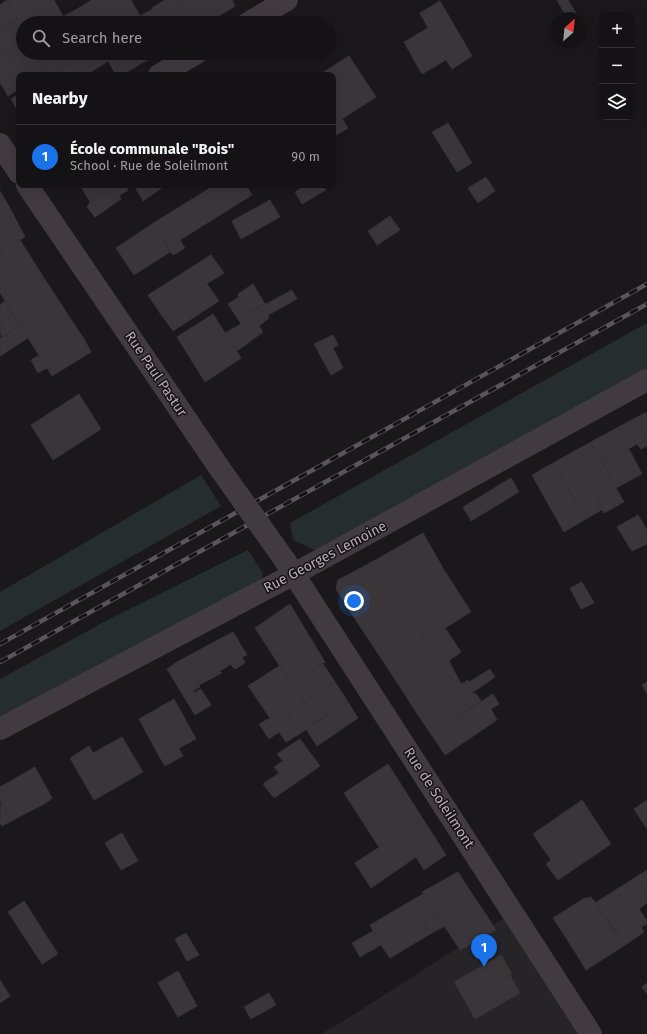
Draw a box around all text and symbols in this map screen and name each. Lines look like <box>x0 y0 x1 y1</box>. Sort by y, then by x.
north arrow <box>551 12 587 48</box>
map controls <box>599 12 635 120</box>
button: + <box>599 12 635 48</box>
search box <box>16 16 336 60</box>
icon: search <box>30 27 52 49</box>
text: Search here <box>62 29 142 47</box>
button: − <box>599 48 635 84</box>
button: layers <box>599 84 635 120</box>
text: Nearby <box>32 88 87 109</box>
text: École communale "Bois" <box>70 140 234 158</box>
text: 1 <box>42 149 48 164</box>
text: 90 m <box>291 149 320 164</box>
text: School · Rue de Soleilmont <box>70 158 228 173</box>
street label: Rue Paul Pastur <box>121 328 191 420</box>
street label: Rue Georges Lemoine <box>261 517 389 597</box>
your location <box>344 591 364 611</box>
street label: Rue de Soleilmont <box>400 744 478 852</box>
pin: 1 <box>471 934 497 967</box>

